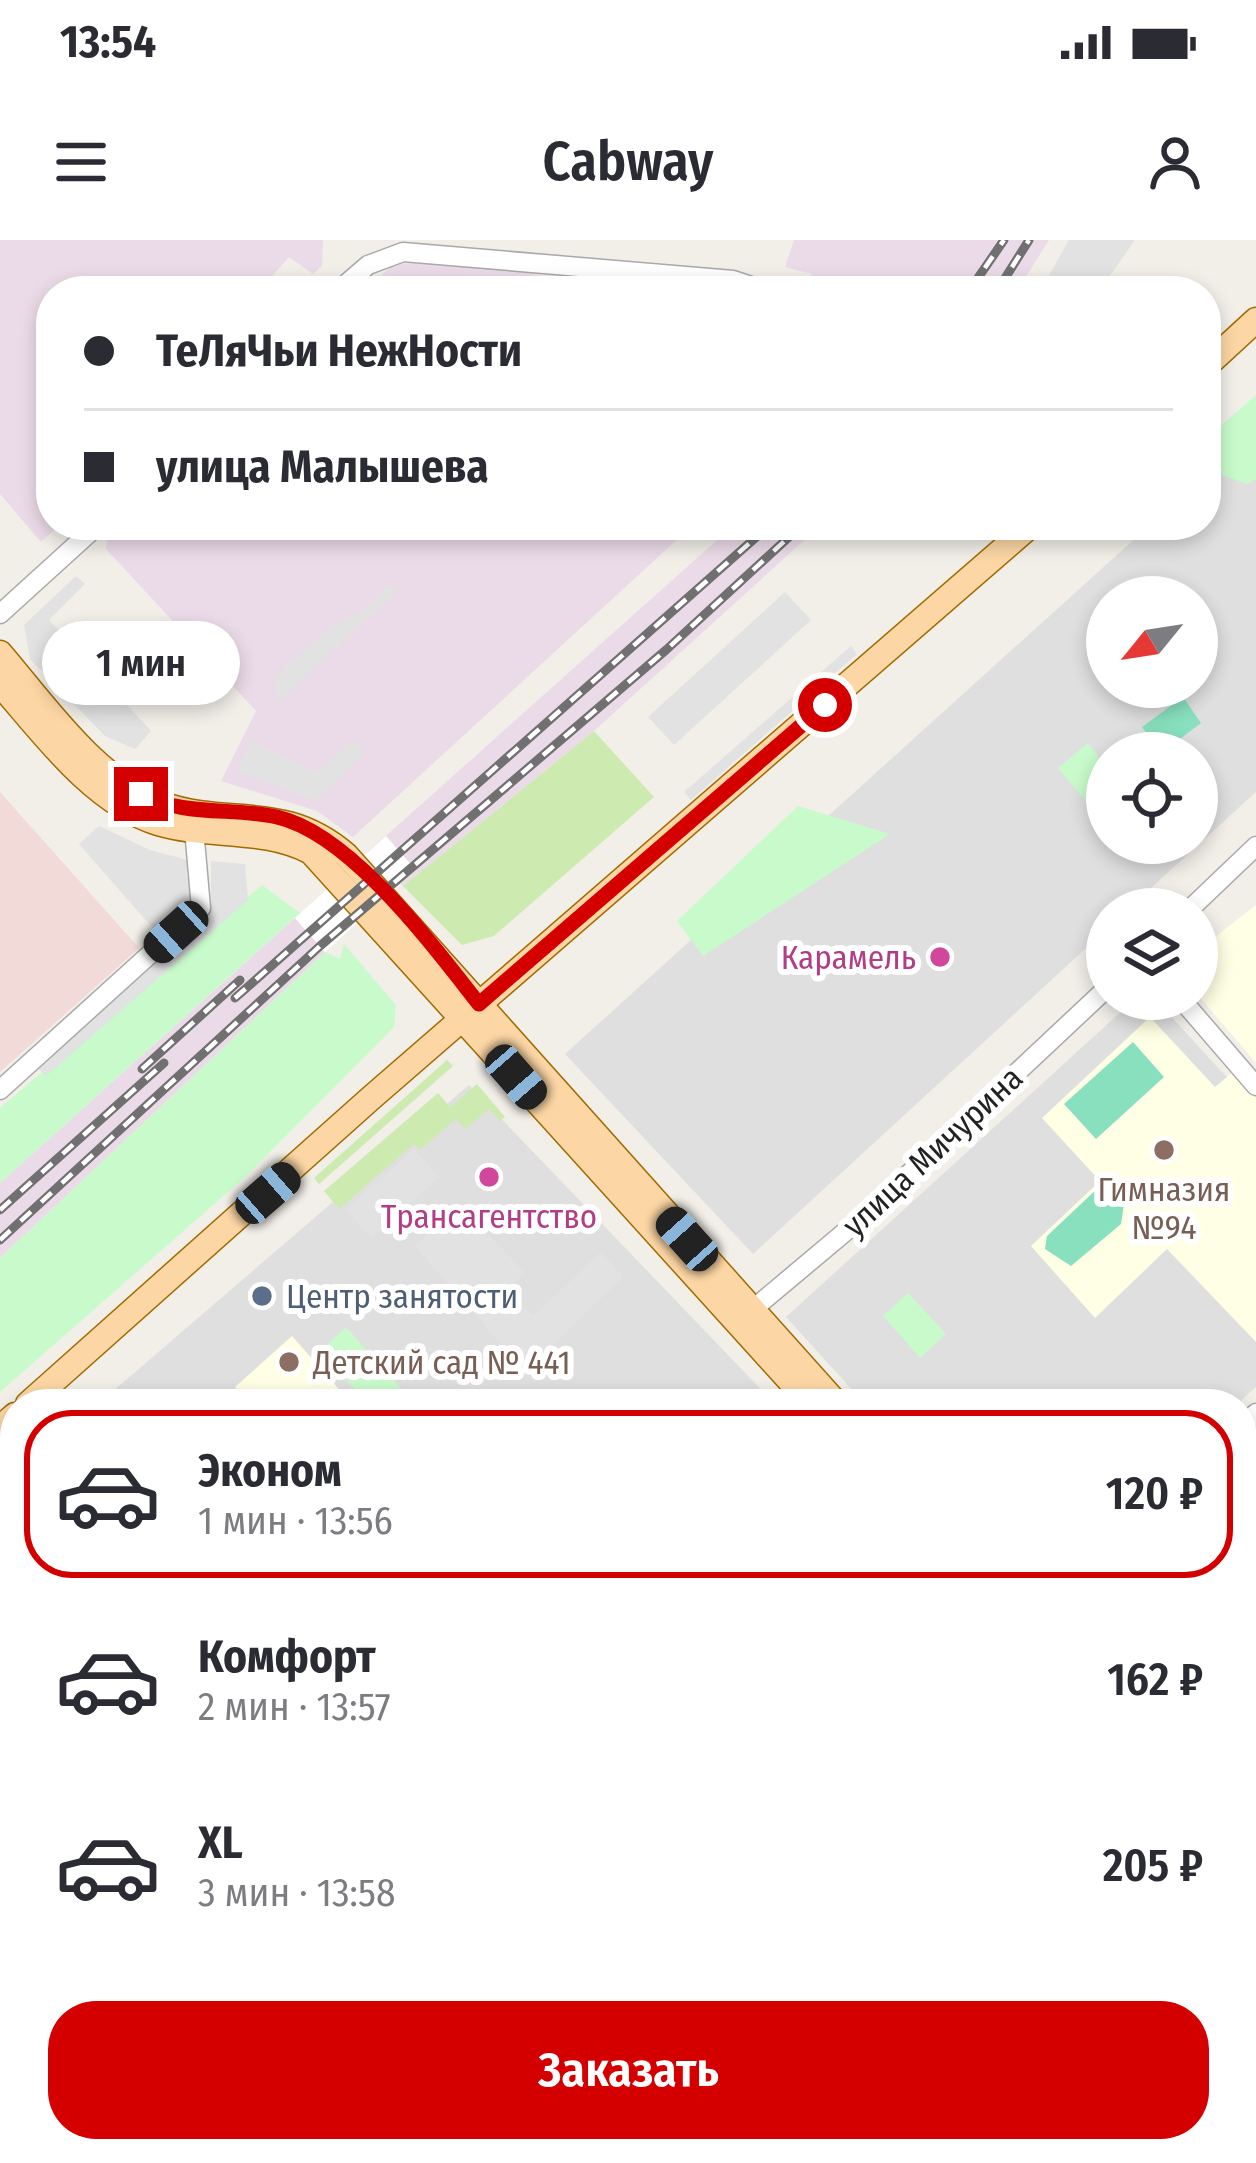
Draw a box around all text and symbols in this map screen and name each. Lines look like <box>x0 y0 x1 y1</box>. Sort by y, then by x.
text: 13:54 <box>60 15 156 69</box>
icon: menu <box>48 129 114 195</box>
icon: person <box>1142 129 1208 195</box>
text: Cabway <box>543 130 713 194</box>
text: ТеЛяЧьи НежНости <box>156 324 522 378</box>
text: улица Малышева <box>156 440 489 494</box>
north arrow <box>1086 576 1218 708</box>
map controls <box>1086 576 1218 1020</box>
callout: 1 мин <box>42 620 240 704</box>
text: 1 мин <box>96 640 186 686</box>
route start <box>798 678 852 732</box>
button: locate <box>1086 732 1218 864</box>
route end <box>114 767 168 821</box>
button: layers <box>1086 888 1218 1020</box>
car <box>137 895 215 969</box>
place label: Карамель <box>781 938 916 978</box>
marker: Карамель <box>927 944 953 970</box>
car <box>479 1038 553 1116</box>
street label: улица Мичурина <box>834 1058 1031 1245</box>
marker: Гимназия №94 <box>1151 1137 1177 1163</box>
car <box>229 1156 307 1230</box>
marker: Трансагентство <box>476 1164 502 1190</box>
place label: Гимназия №94 <box>1098 1170 1230 1248</box>
place label: Трансагентство <box>381 1197 597 1237</box>
car <box>650 1200 724 1278</box>
place label: Центр занятости <box>286 1277 518 1317</box>
marker: Центр занятости <box>249 1283 275 1309</box>
place label: Детский сад № 441 <box>312 1343 571 1383</box>
marker: Детский сад № 441 <box>276 1349 302 1375</box>
icon: car <box>54 1440 162 1548</box>
text: Эконом <box>198 1444 342 1498</box>
text: 120 ₽ <box>1106 1467 1203 1521</box>
text: 1 мин · 13:56 <box>198 1498 393 1544</box>
icon: car <box>54 1626 162 1734</box>
text: Комфорт <box>198 1630 376 1684</box>
text: 162 ₽ <box>1107 1653 1203 1707</box>
text: 2 мин · 13:57 <box>198 1684 391 1730</box>
icon: car <box>54 1812 162 1920</box>
text: XL <box>198 1816 243 1870</box>
text: 205 ₽ <box>1103 1839 1203 1893</box>
text: 3 мин · 13:58 <box>198 1870 395 1916</box>
button: Заказать <box>48 2001 1209 2139</box>

